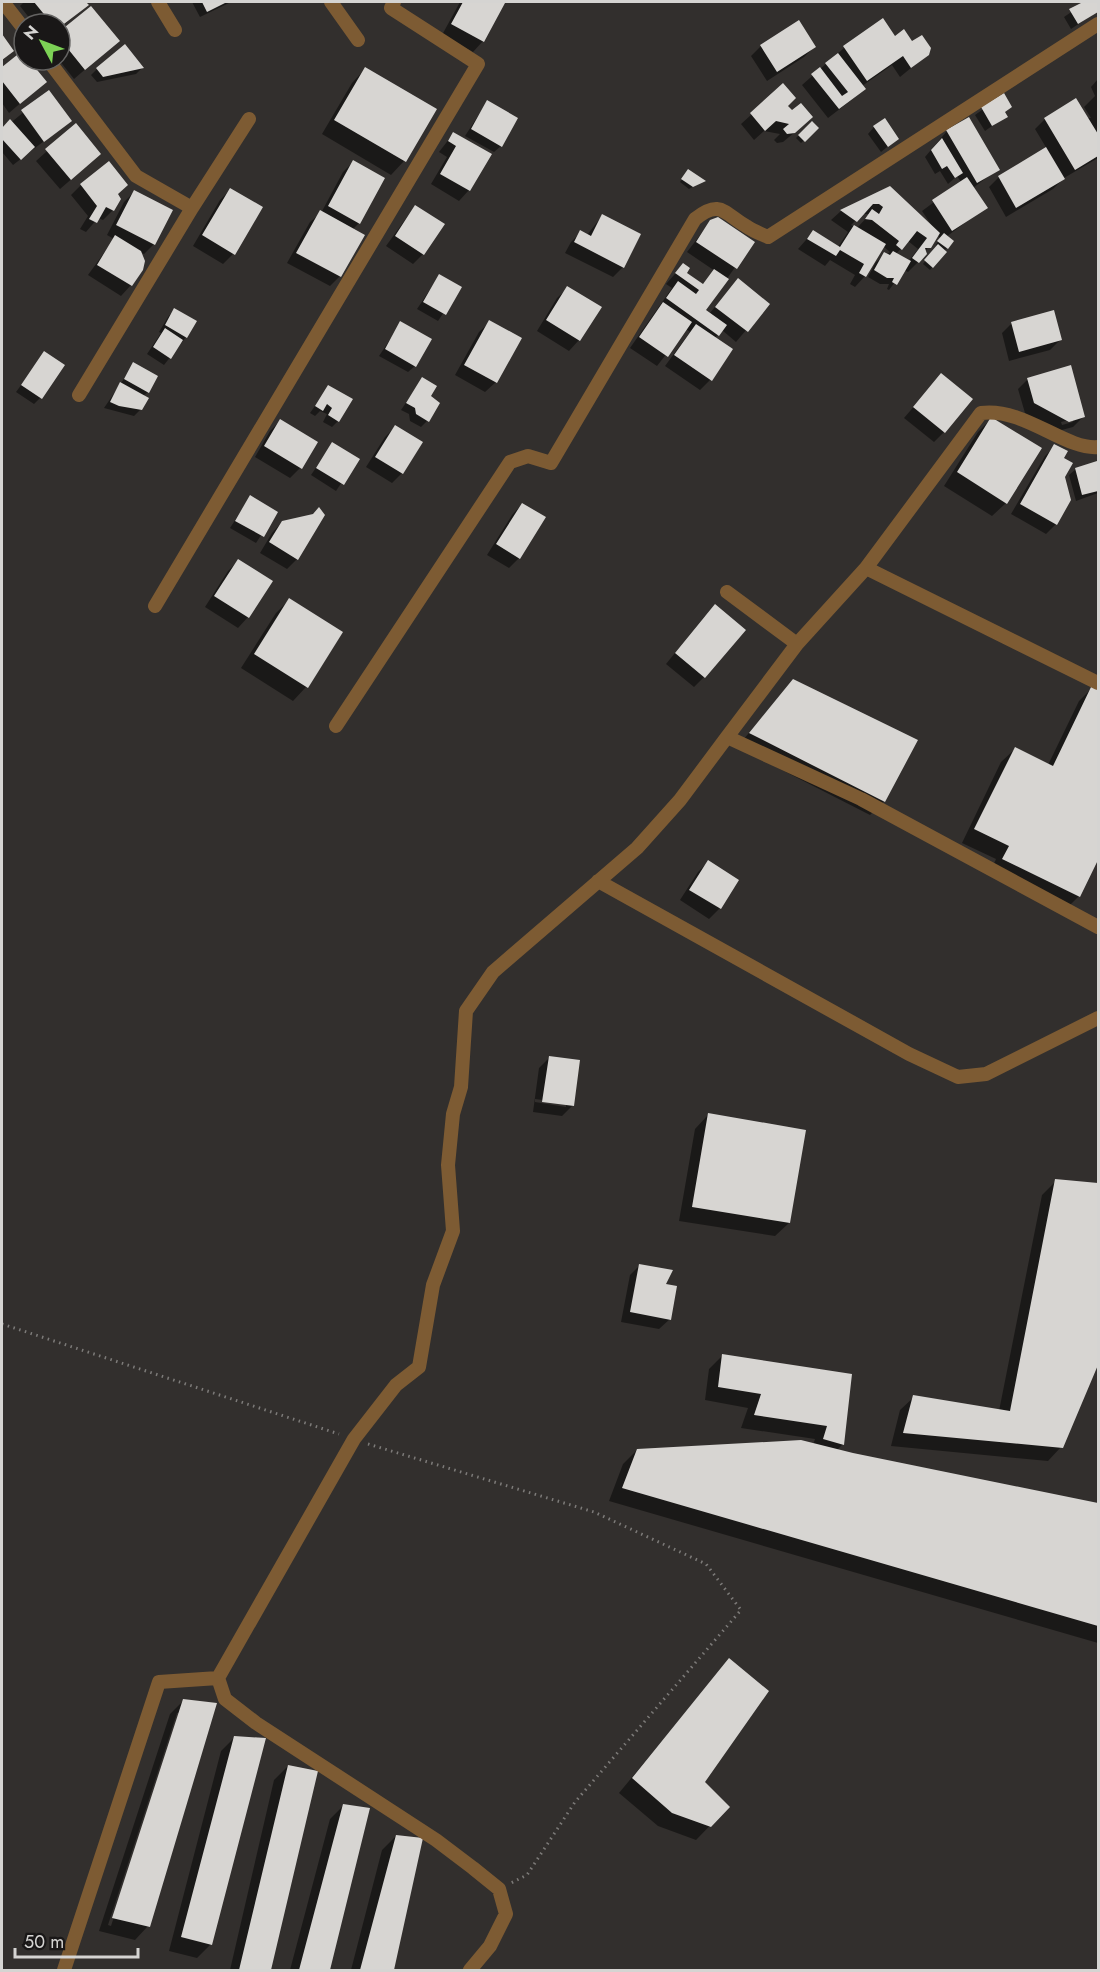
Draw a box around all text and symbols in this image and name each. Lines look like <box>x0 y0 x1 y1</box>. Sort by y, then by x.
north arrow <box>12 12 72 72</box>
text: N <box>18 20 44 45</box>
scale bar <box>15 1921 138 1959</box>
text: 50 m <box>24 1929 64 1955</box>

